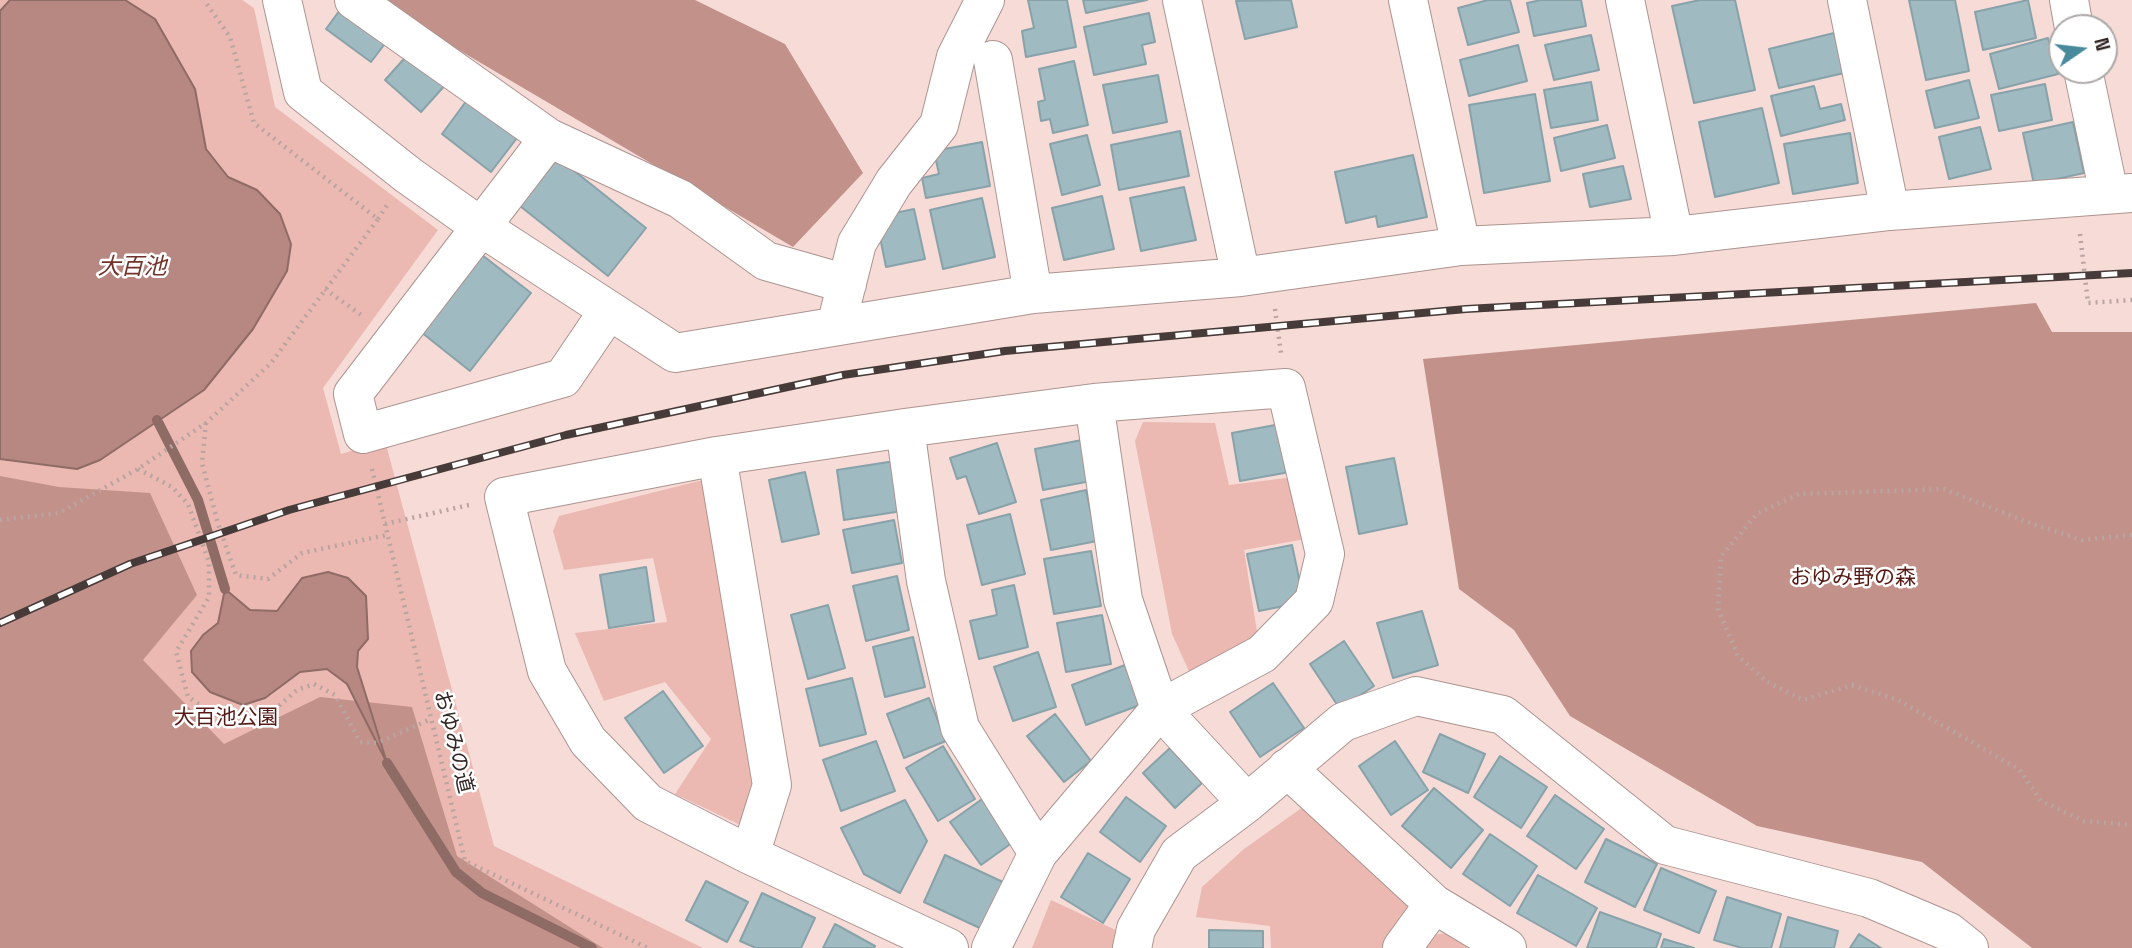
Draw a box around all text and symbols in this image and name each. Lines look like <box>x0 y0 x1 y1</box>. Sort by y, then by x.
north arrow <box>2048 14 2118 84</box>
text: N <box>2088 35 2116 53</box>
water label: 大百池 <box>98 254 166 282</box>
park label: おゆみ野の森 <box>1790 565 1916 591</box>
street label: おゆみの道 <box>428 688 478 796</box>
park label: 大百池公園 <box>174 705 278 731</box>

